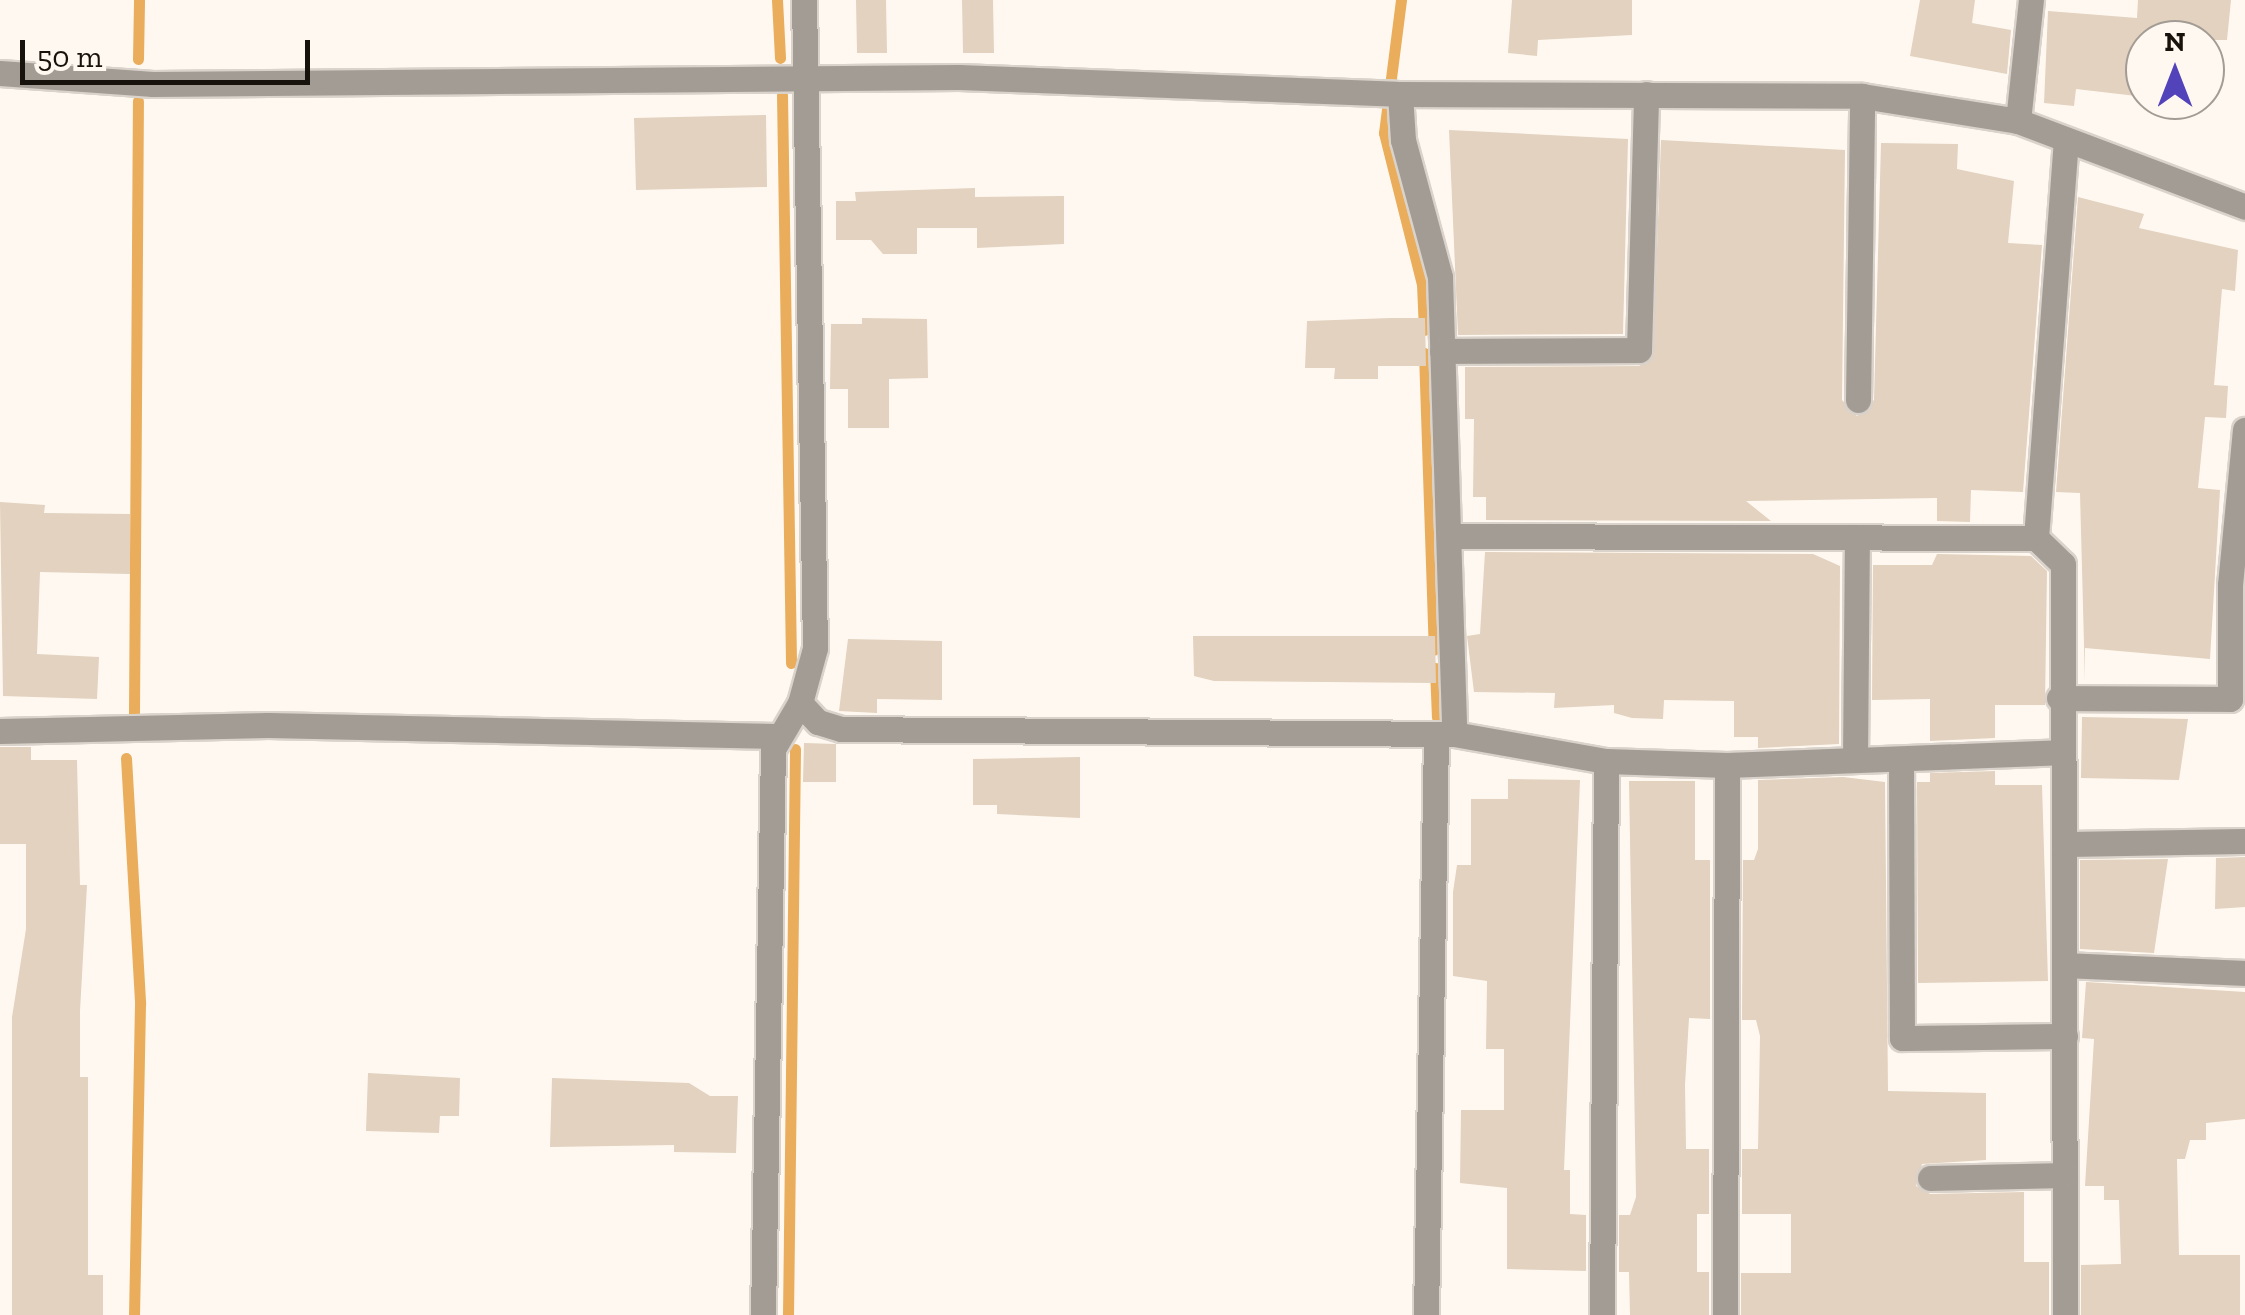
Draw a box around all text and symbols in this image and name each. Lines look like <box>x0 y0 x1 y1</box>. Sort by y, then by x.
scale bar <box>25 20 315 82</box>
north arrow <box>2125 20 2225 120</box>
text: N <box>2164 25 2186 58</box>
text: 50 m <box>37 39 102 75</box>

